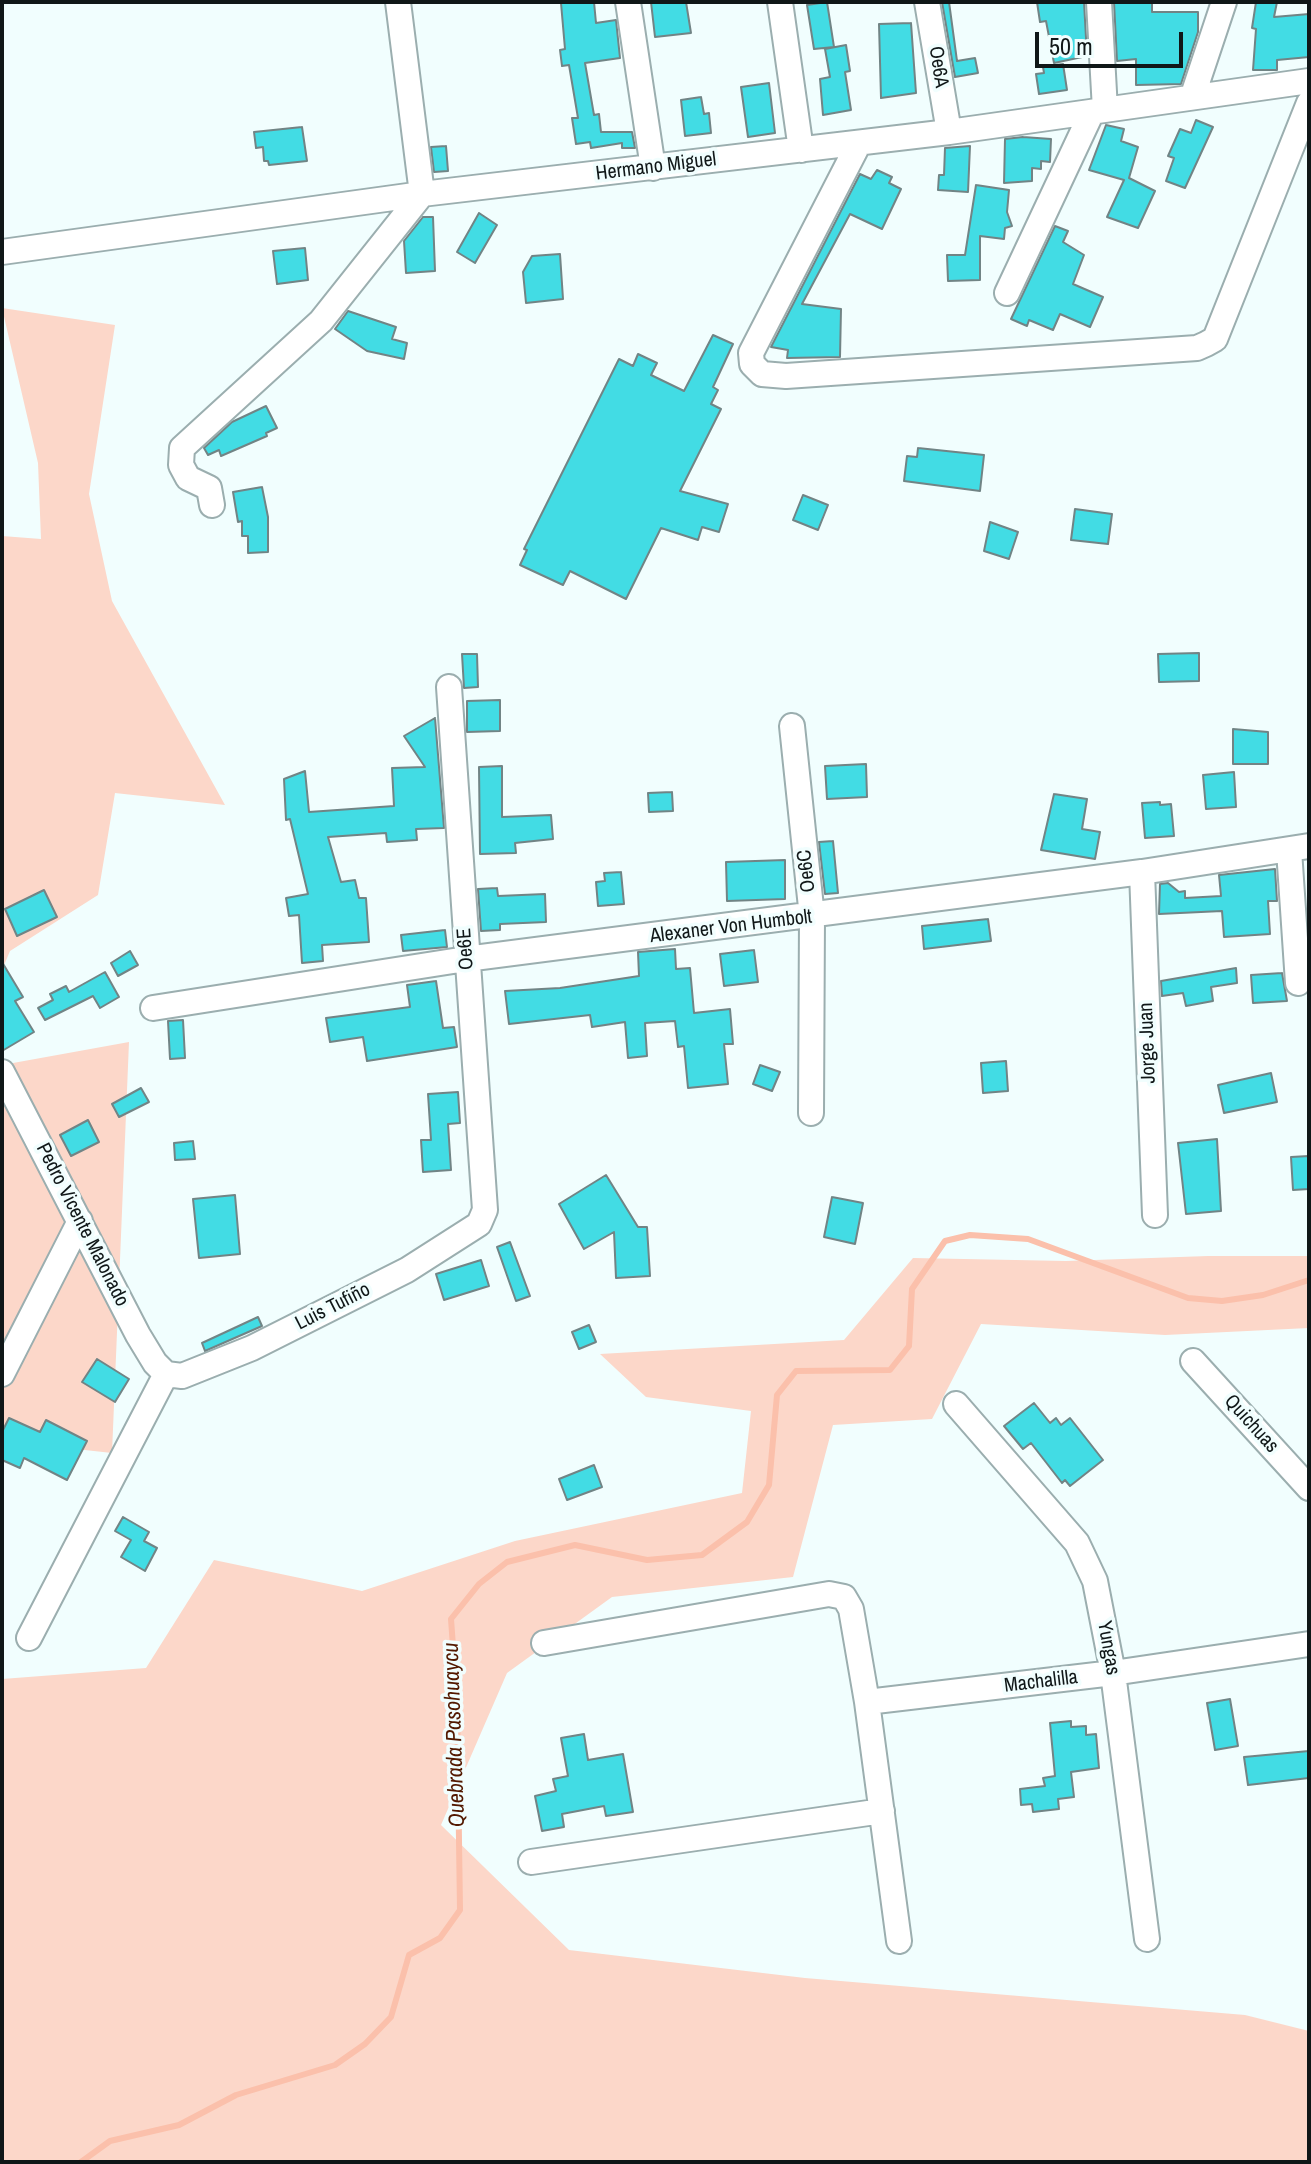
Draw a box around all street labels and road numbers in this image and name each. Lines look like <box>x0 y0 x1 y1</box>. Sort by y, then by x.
street label: Oe6A <box>923 44 953 90</box>
street label: Hermano Miguel <box>594 148 718 186</box>
street label: Oe6C <box>793 848 821 894</box>
street label: Alexaner Von Humbolt <box>649 905 813 949</box>
street label: Oe6E <box>453 927 479 971</box>
street label: Jorge Juan <box>1135 1002 1161 1084</box>
street label: Pedro Vicente Malonado <box>30 1139 134 1311</box>
street label: Luis Tufiño <box>292 1278 374 1336</box>
street label: Quichuas <box>1219 1390 1283 1458</box>
street label: Yungas <box>1091 1619 1125 1677</box>
street label: Machalilla <box>1003 1666 1079 1698</box>

